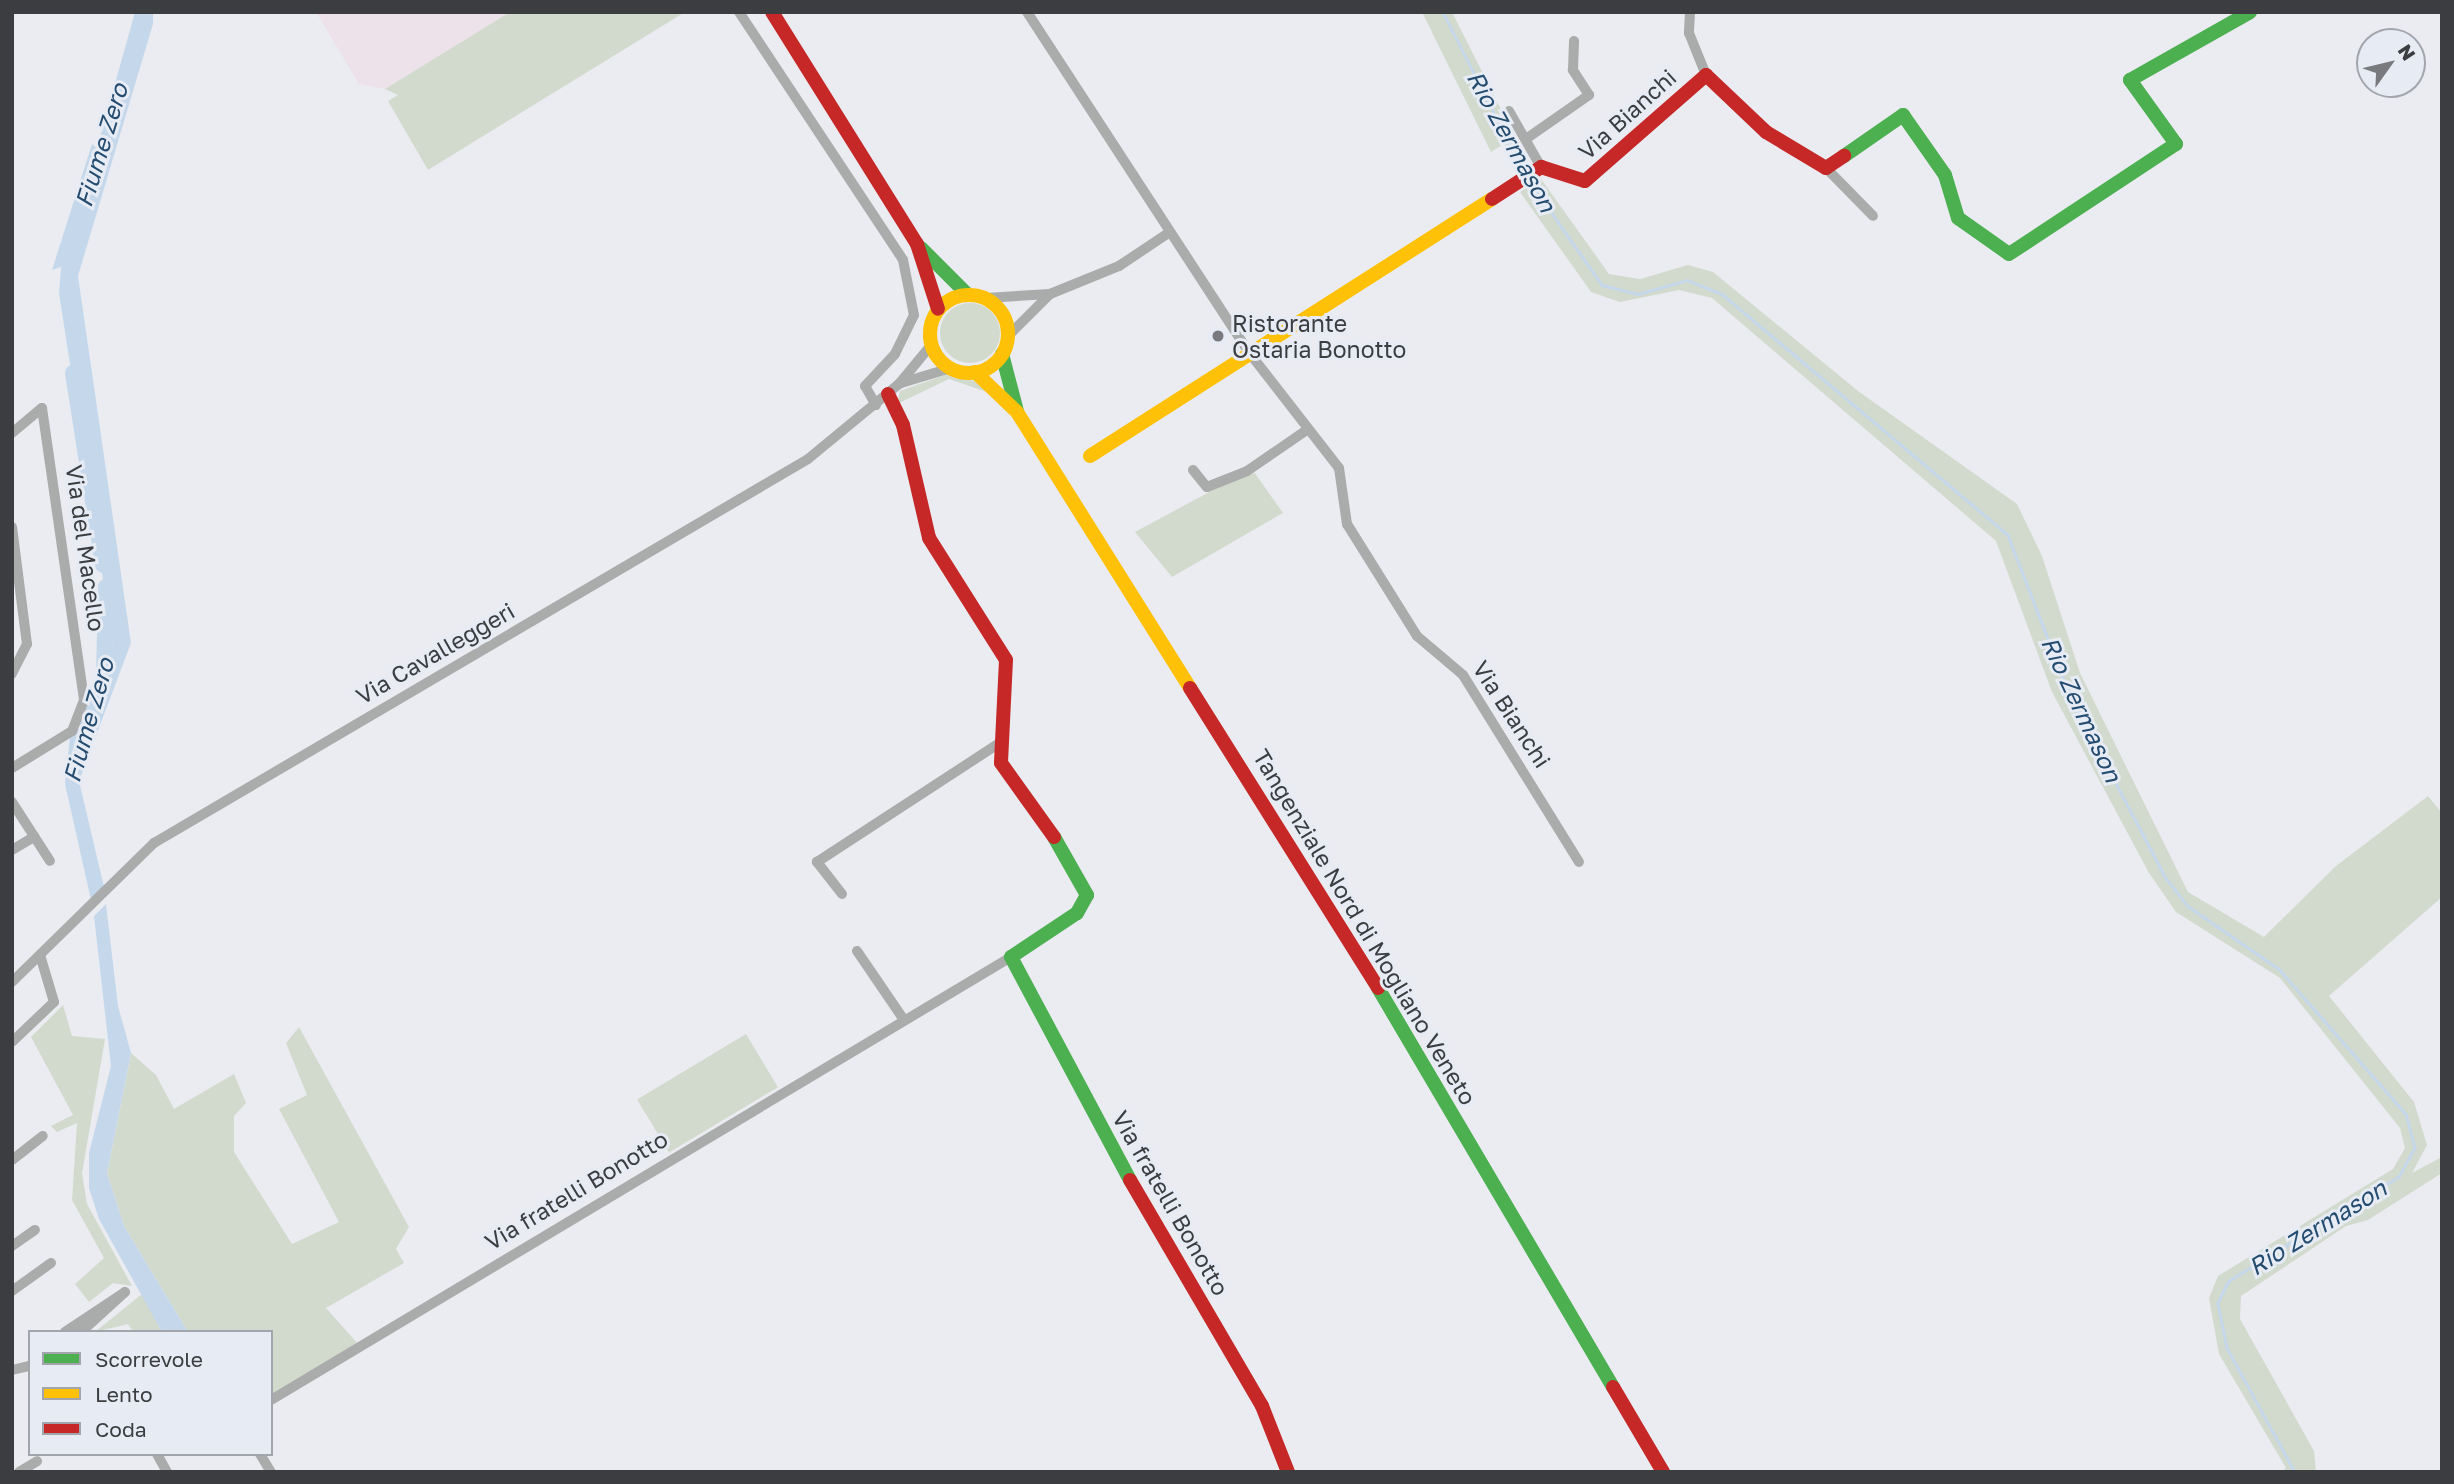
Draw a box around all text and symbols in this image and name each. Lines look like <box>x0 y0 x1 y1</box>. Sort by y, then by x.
north arrow <box>2356 28 2426 98</box>
text: N <box>2394 40 2421 65</box>
street label: Via Bianchi <box>1572 63 1682 165</box>
water label: Rio Zermason <box>1461 65 1563 217</box>
water label: Fiume Zero <box>69 80 133 210</box>
place label: Ristorante Ostaria Bonotto <box>1232 309 1406 363</box>
marker: Ristorante Ostaria Bonotto <box>1210 328 1226 344</box>
street label: Via del Macello <box>61 463 111 633</box>
street label: Via Cavalleggeri <box>351 596 519 710</box>
water label: Rio Zermason <box>2036 632 2128 786</box>
water label: Fiume Zero <box>57 655 119 785</box>
street label: Via Bianchi <box>1467 655 1557 773</box>
street label: Tangenziale Nord di Mogliano Veneto <box>1248 744 1482 1110</box>
street label: Via fratelli Bonotto <box>1107 1106 1235 1300</box>
street label: Via fratelli Bonotto <box>480 1124 672 1256</box>
water label: Rio Zermason <box>2243 1173 2391 1281</box>
legend <box>28 1330 273 1456</box>
text: Scorrevole <box>95 1346 203 1372</box>
text: Lento <box>95 1381 153 1407</box>
text: Coda <box>95 1416 147 1442</box>

